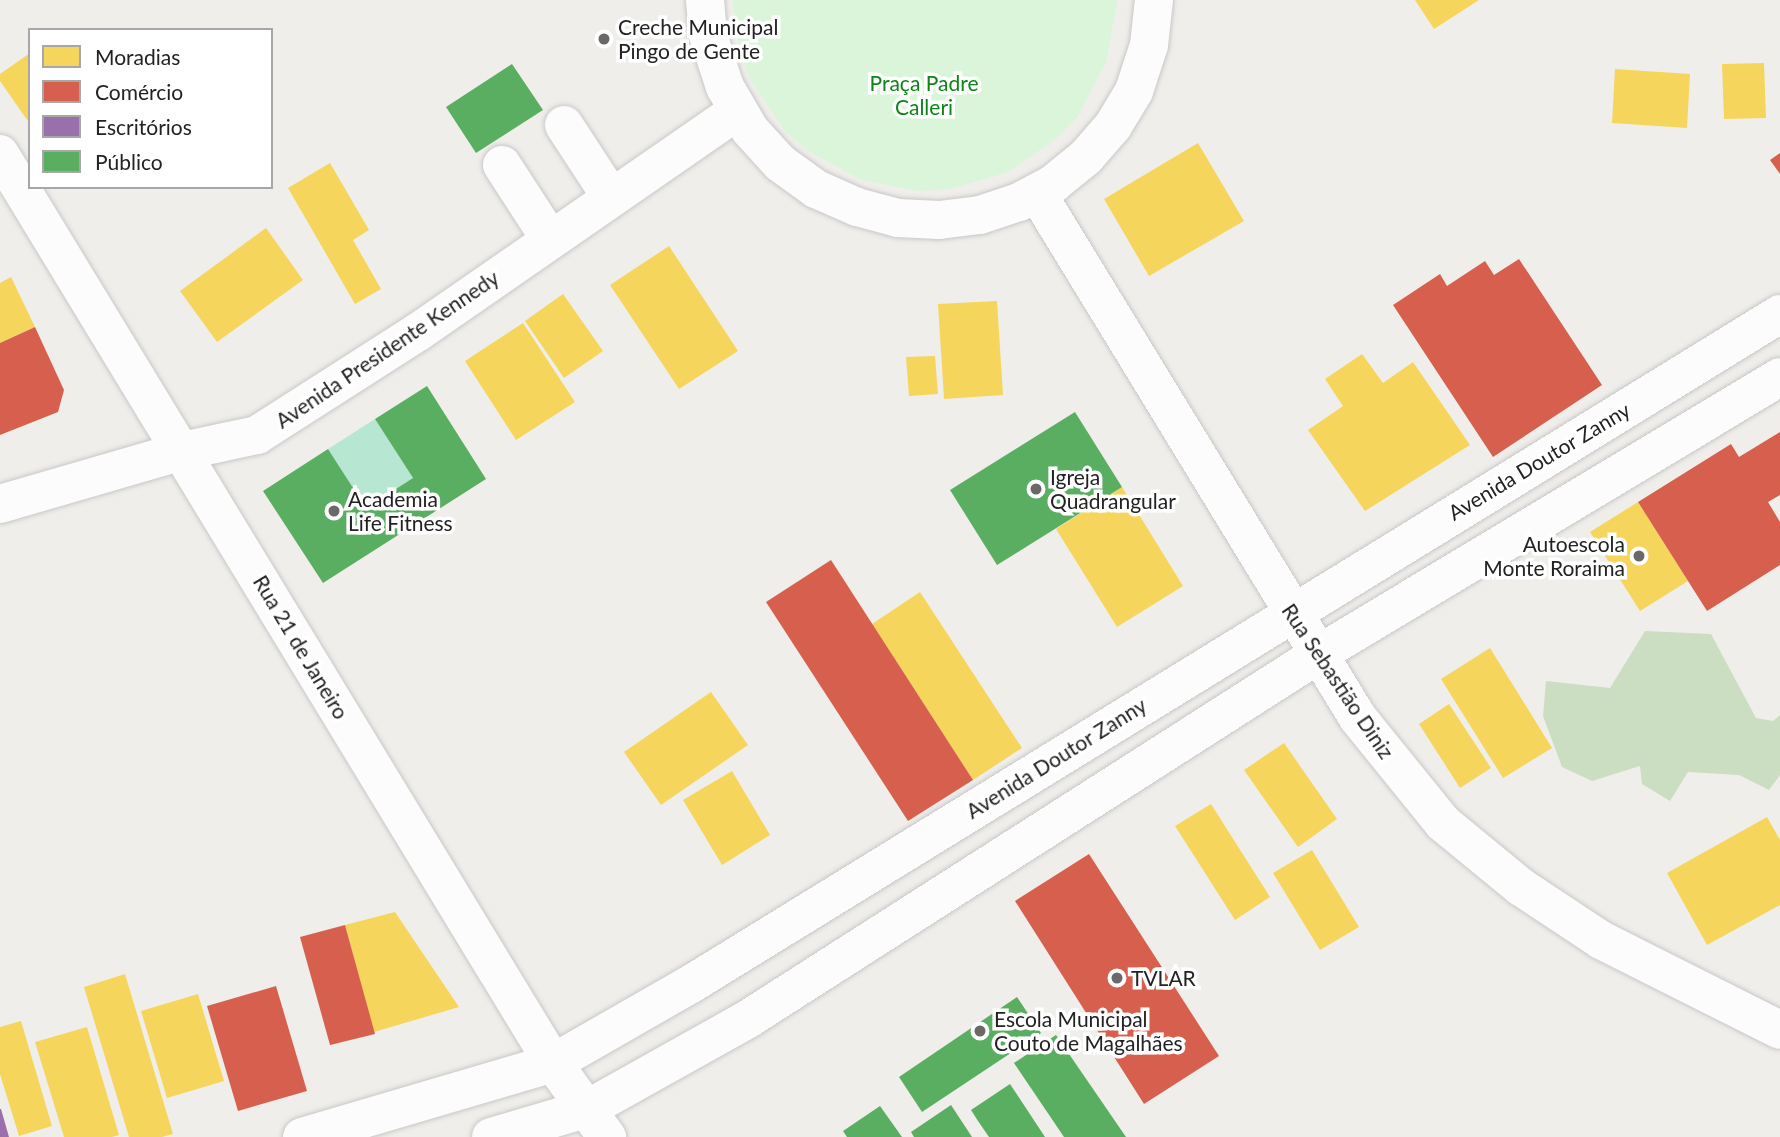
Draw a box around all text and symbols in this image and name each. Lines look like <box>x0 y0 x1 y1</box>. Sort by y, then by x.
place label: Creche Municipal Pingo de Gente <box>618 14 778 64</box>
legend <box>28 28 273 189</box>
marker: Creche Municipal Pingo de Gente <box>596 31 612 47</box>
text: Moradias <box>95 44 180 69</box>
park label: Praça Padre Calleri <box>870 70 978 120</box>
text: Comércio <box>95 79 183 104</box>
text: Escritórios <box>95 114 192 139</box>
text: Público <box>95 149 163 174</box>
street label: Avenida Presidente Kennedy <box>271 265 503 433</box>
street label: Avenida Doutor Zanny <box>1443 397 1635 525</box>
place label: Igreja Quadrangular <box>1050 464 1176 514</box>
marker: Igreja Quadrangular <box>1028 481 1044 497</box>
place label: Academia Life Fitness <box>348 486 453 536</box>
marker: Academia Life Fitness <box>326 503 342 519</box>
place label: Autoescola Monte Roraima <box>1483 531 1625 581</box>
marker: Autoescola Monte Roraima <box>1631 548 1647 564</box>
street label: Rua 21 de Janeiro <box>248 570 354 724</box>
street label: Rua Sebastião Diniz <box>1277 599 1399 763</box>
street label: Avenida Doutor Zanny <box>961 692 1151 824</box>
place label: TVLAR <box>1131 965 1196 991</box>
marker: TVLAR <box>1109 970 1125 986</box>
place label: Escola Municipal Couto de Magalhães <box>994 1006 1183 1056</box>
marker: Escola Municipal Couto de Magalhães <box>972 1023 988 1039</box>

